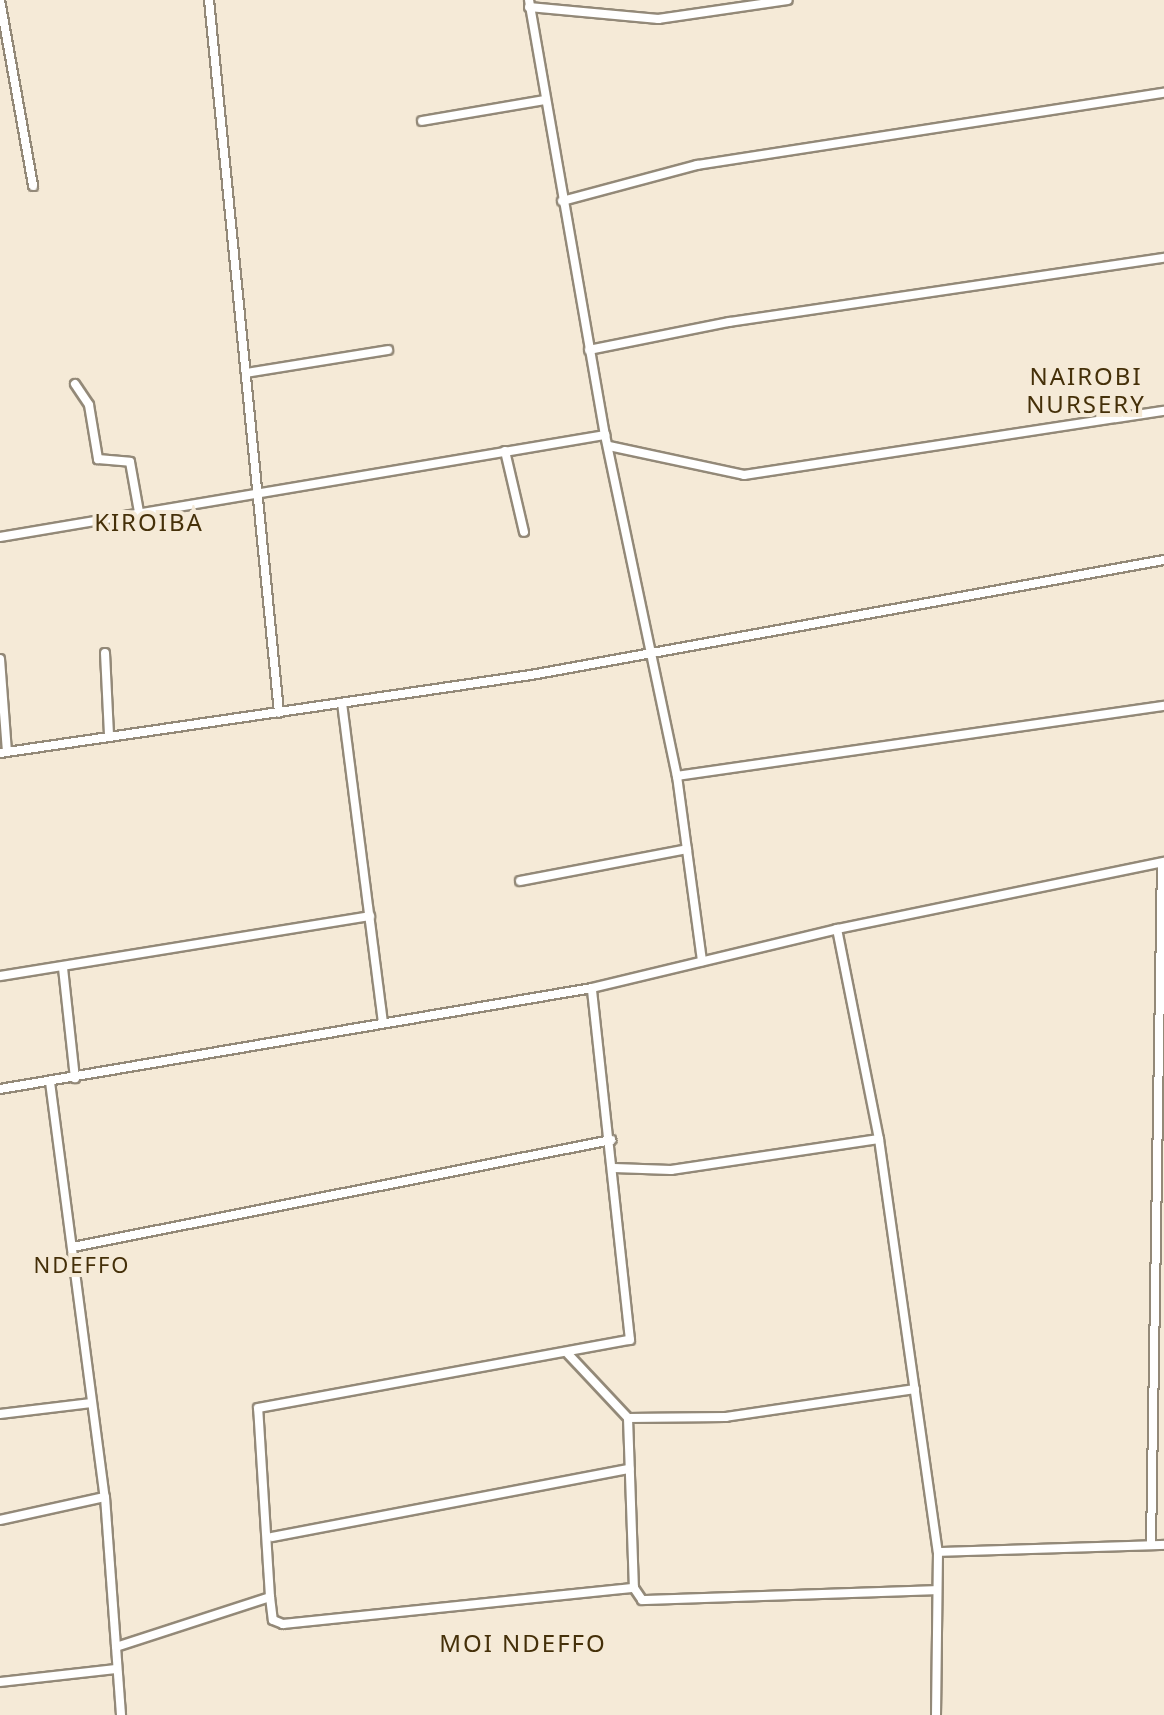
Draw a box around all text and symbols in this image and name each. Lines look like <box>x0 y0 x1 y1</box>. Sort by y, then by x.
district label: NAIROBI NURSERY <box>1026 362 1146 418</box>
district label: KIROIBA <box>94 508 204 536</box>
district label: NDEFFO <box>33 1252 131 1278</box>
district label: MOI NDEFFO <box>439 1629 607 1657</box>

